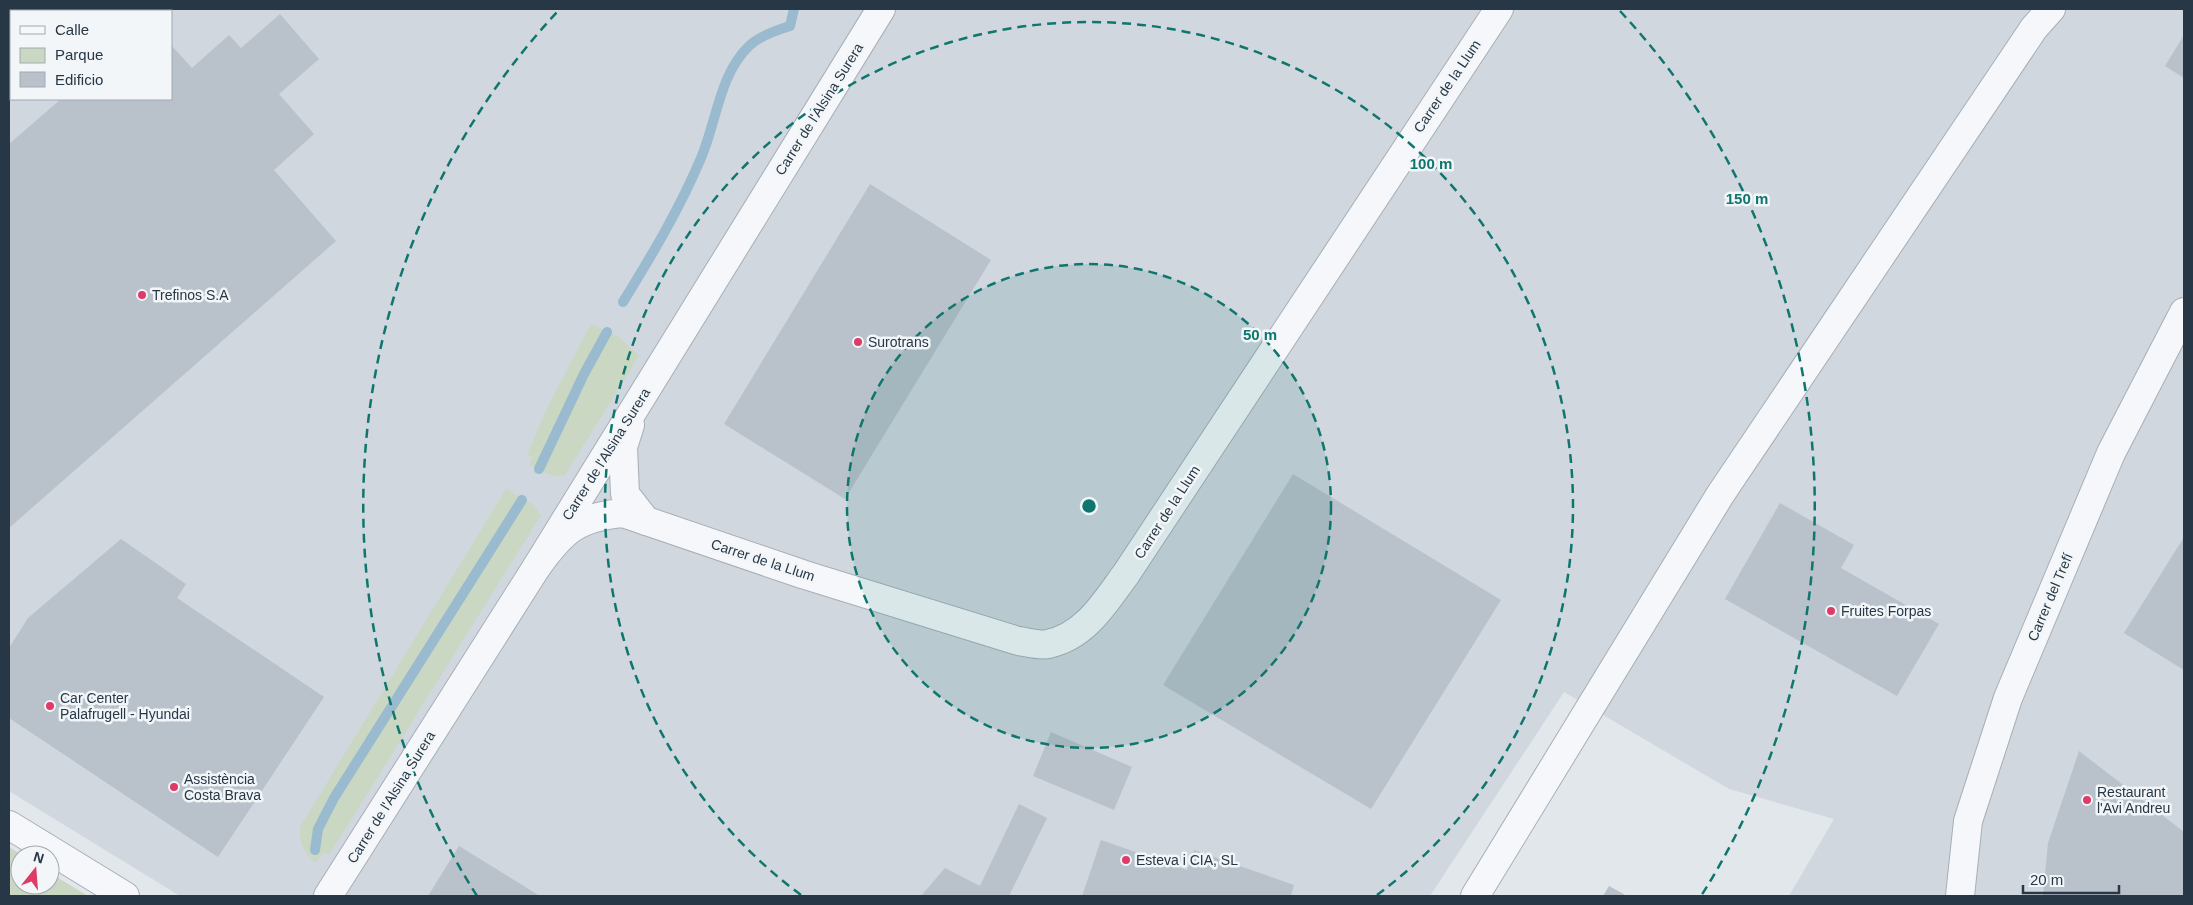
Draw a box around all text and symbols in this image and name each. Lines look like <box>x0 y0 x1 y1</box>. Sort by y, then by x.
legend <box>10 10 172 100</box>
text: Calle <box>55 21 89 38</box>
street label: Carrer de la Llum <box>1410 37 1484 135</box>
street label: Carrer de l'Alsina Surera <box>772 40 866 178</box>
text: Parque <box>55 46 103 63</box>
text: Edificio <box>55 71 103 88</box>
text: 100 m <box>1410 155 1452 172</box>
text: 150 m <box>1726 190 1768 207</box>
place label: Trefinos S.A <box>152 287 229 303</box>
marker: Trefinos S.A <box>136 289 148 301</box>
text: 50 m <box>1243 326 1277 343</box>
place label: Surotrans <box>868 334 929 350</box>
marker: Surotrans <box>852 336 864 348</box>
street label: Carrer de l'Alsina Surera <box>559 385 653 523</box>
street label: Carrer de la Llum <box>1131 462 1203 562</box>
centre of rings <box>1080 497 1098 515</box>
street label: Carrer de la Llum <box>709 536 817 584</box>
street label: Carrer del Trefí <box>2024 550 2076 643</box>
place label: Fruites Forpas <box>1841 603 1931 619</box>
marker: Fruites Forpas <box>1825 605 1837 617</box>
place label: Car Center Palafrugell - Hyundai <box>60 690 190 722</box>
marker: Car Center Palafrugell - Hyundai <box>44 700 56 712</box>
street label: Carrer de l'Alsina Surera <box>344 728 438 866</box>
place label: Assistència Costa Brava <box>184 771 261 803</box>
marker: Assistència Costa Brava <box>168 781 180 793</box>
place label: Restaurant l'Avi Andreu <box>2097 784 2170 816</box>
marker: Restaurant l'Avi Andreu <box>2081 794 2093 806</box>
north arrow <box>10 845 60 895</box>
text: N <box>32 848 46 867</box>
place label: Esteva i CIA, SL <box>1136 852 1238 868</box>
marker: Esteva i CIA, SL <box>1120 854 1132 866</box>
scale bar <box>2023 862 2119 894</box>
text: 20 m <box>2030 871 2063 888</box>

